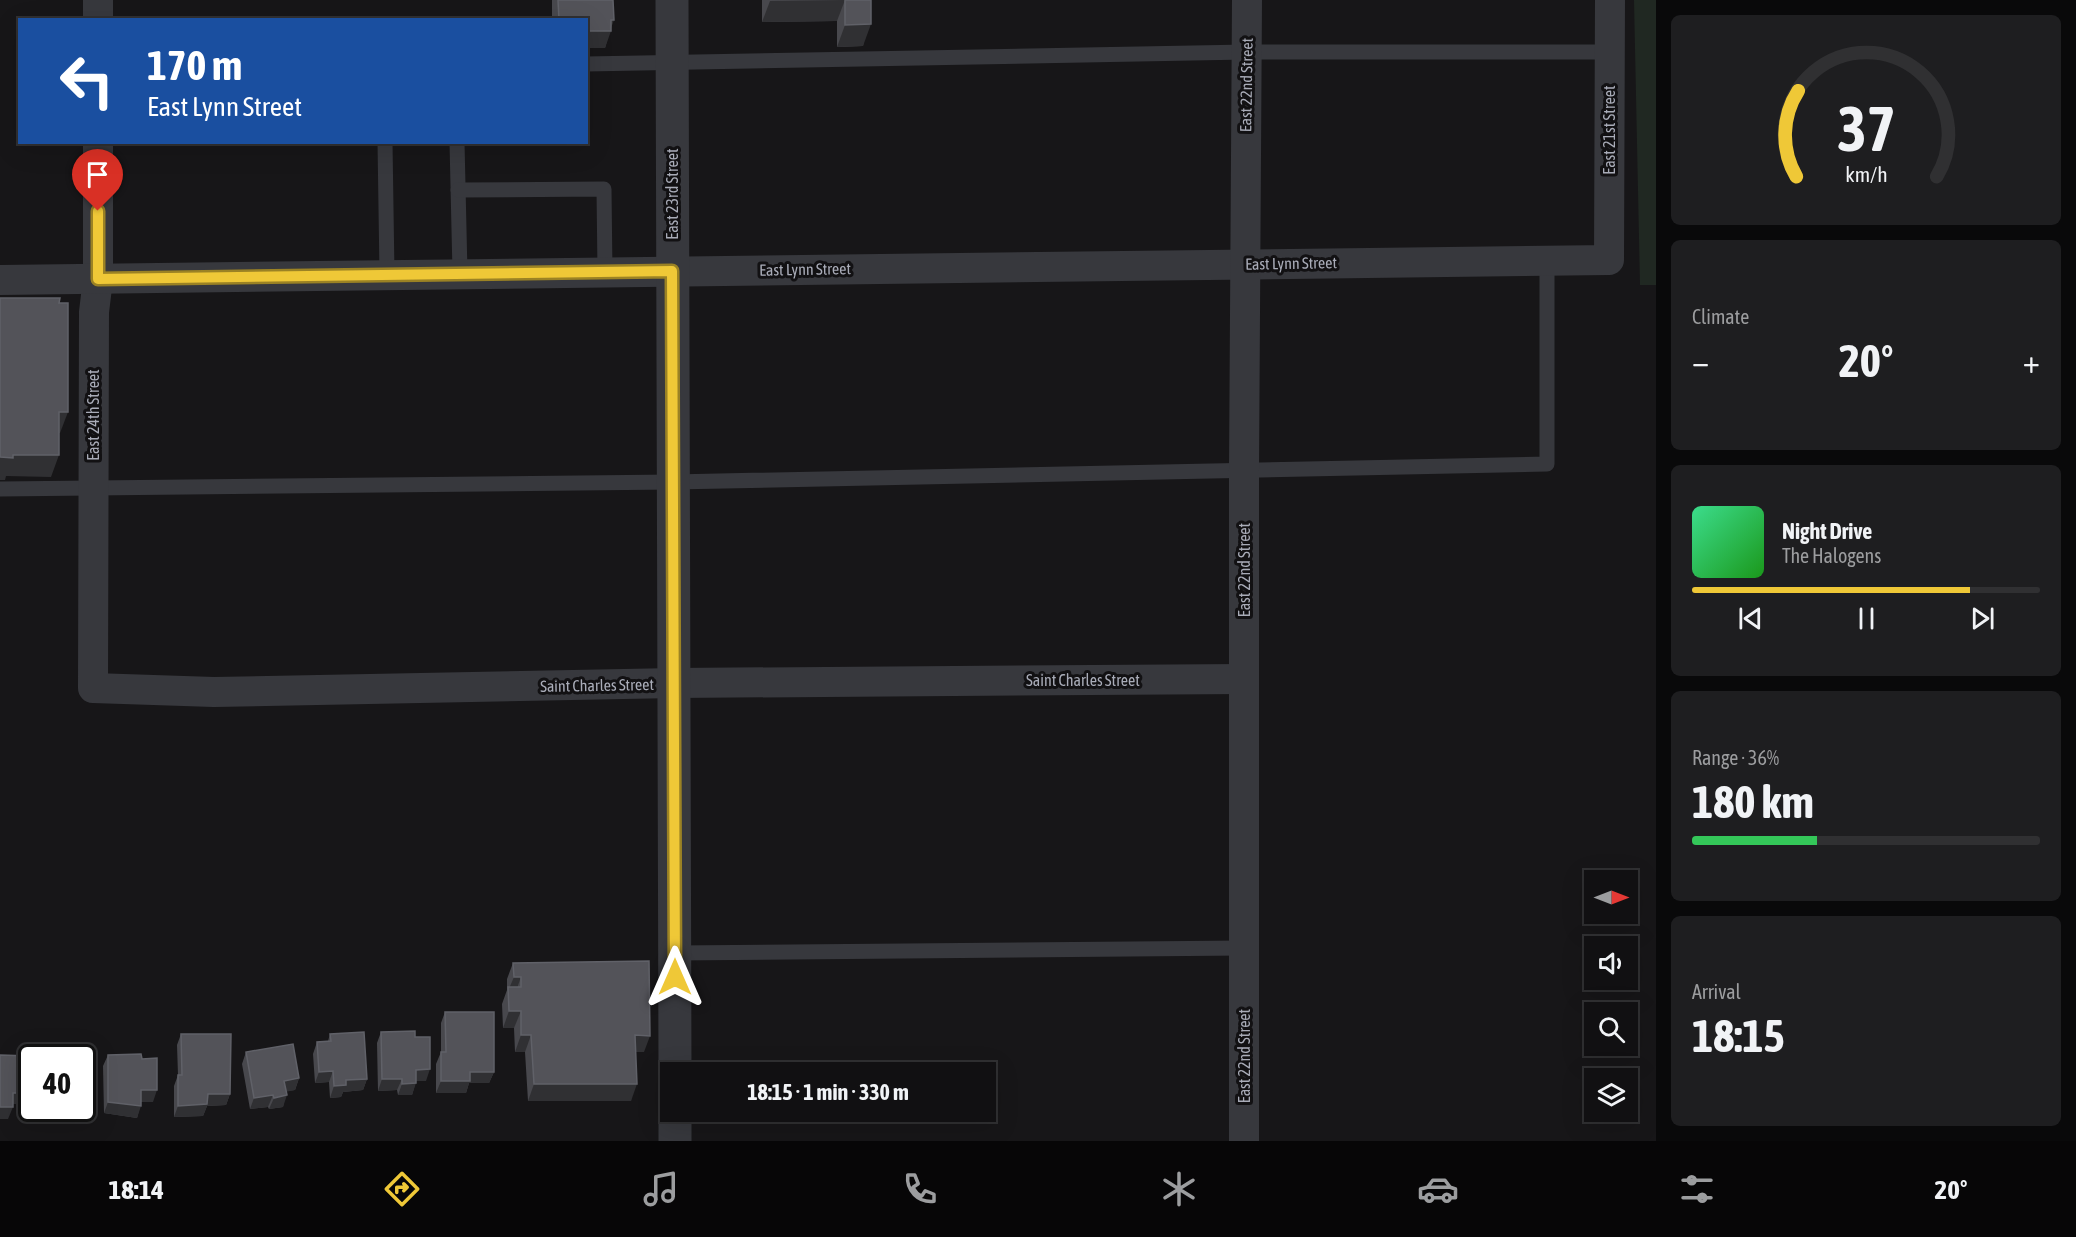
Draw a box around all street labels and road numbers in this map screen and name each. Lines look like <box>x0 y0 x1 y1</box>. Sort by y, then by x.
street label: East 22nd Street <box>1236 37 1256 132</box>
street label: East 21st Street <box>1600 85 1618 175</box>
street label: East 23rd Street <box>663 148 681 240</box>
street label: East Lynn Street <box>1245 253 1337 274</box>
street label: East Lynn Street <box>759 259 851 280</box>
street label: East 24th Street <box>84 369 102 461</box>
street label: East 22nd Street <box>1235 522 1253 617</box>
street label: Saint Charles Street <box>1026 671 1140 689</box>
street label: Saint Charles Street <box>540 675 654 695</box>
street label: East 22nd Street <box>1235 1008 1253 1103</box>

